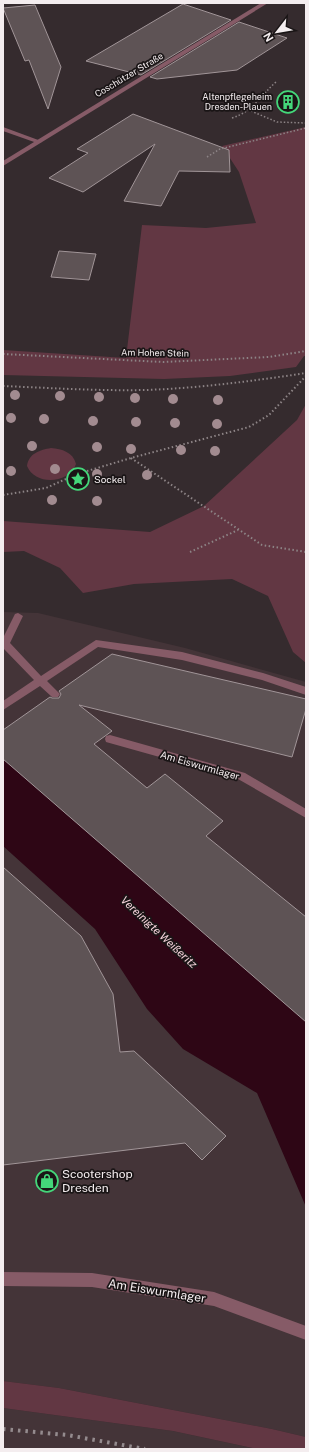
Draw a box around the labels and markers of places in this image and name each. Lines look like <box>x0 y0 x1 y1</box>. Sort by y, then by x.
building icon: Altenpflegeheim Dresden-Plauen <box>275 89 301 115</box>
place label: Altenpflegeheim Dresden-Plauen <box>202 91 272 112</box>
place icon: Sockel <box>65 466 91 492</box>
place label: Sockel <box>94 473 126 485</box>
place label: Scootershop Dresden <box>62 1167 133 1195</box>
shop icon: Scootershop Dresden <box>34 1168 60 1194</box>

